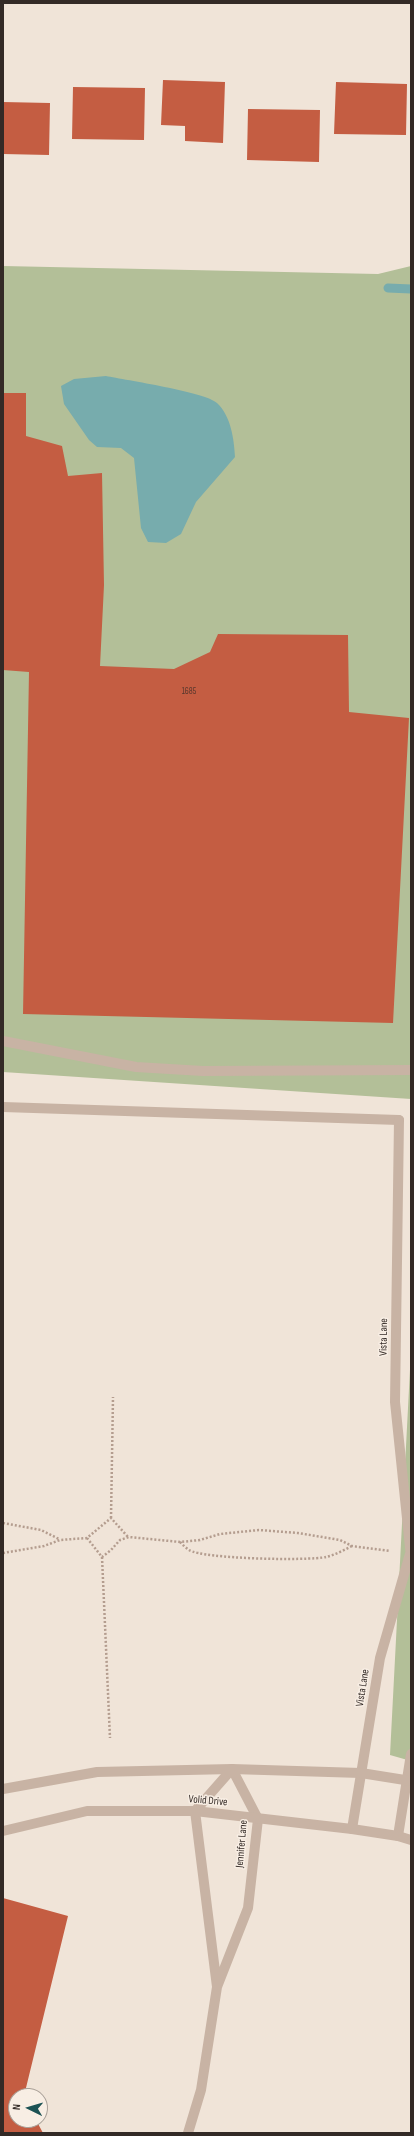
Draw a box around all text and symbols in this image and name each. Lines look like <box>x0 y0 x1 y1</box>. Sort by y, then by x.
house number: 1685 <box>182 687 196 697</box>
street label: Vista Lane <box>377 1318 391 1356</box>
street label: Vista Lane <box>354 1668 372 1708</box>
street label: Volid Drive <box>188 1793 228 1809</box>
street label: Jennifer Lane <box>233 1820 251 1868</box>
north arrow <box>8 2088 48 2128</box>
text: N <box>10 2104 23 2110</box>

